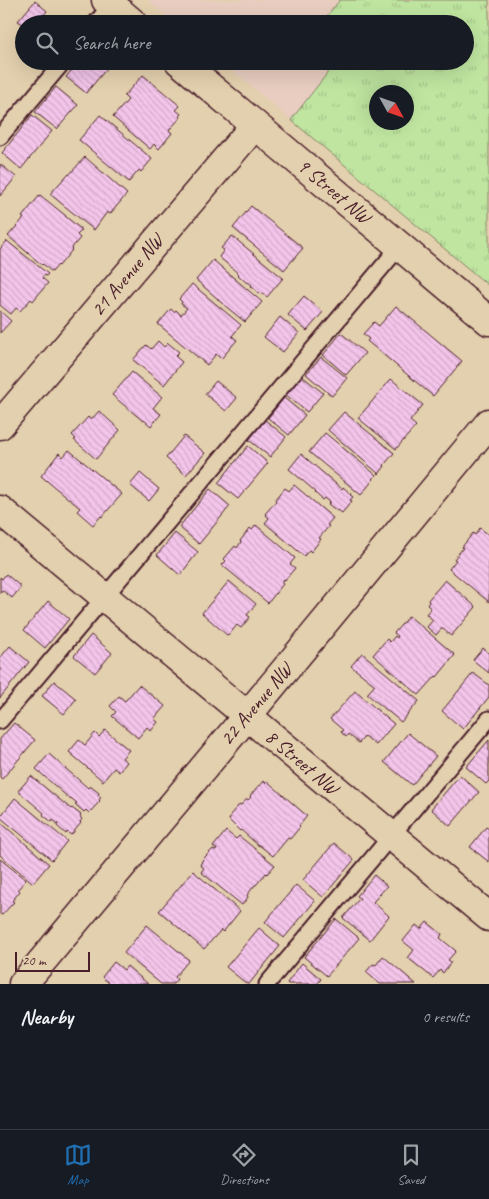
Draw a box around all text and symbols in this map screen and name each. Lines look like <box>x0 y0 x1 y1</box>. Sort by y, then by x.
search box <box>15 15 474 70</box>
icon: search <box>33 29 61 57</box>
text: Search here <box>73 31 150 55</box>
north arrow <box>369 85 414 130</box>
street label: 9 Street NW <box>292 153 378 231</box>
street label: 21 Avenue NW <box>85 227 170 321</box>
street label: 22 Avenue NW <box>214 656 299 750</box>
street label: 8 Street NW <box>260 724 346 802</box>
scale bar <box>15 949 90 972</box>
text: 20 m <box>22 952 46 969</box>
text: Nearby <box>20 1004 73 1030</box>
text: 0 results <box>422 1007 469 1027</box>
tab: Map <box>64 1141 92 1188</box>
tab: Directions <box>220 1141 269 1188</box>
tab: Saved <box>397 1141 425 1188</box>

